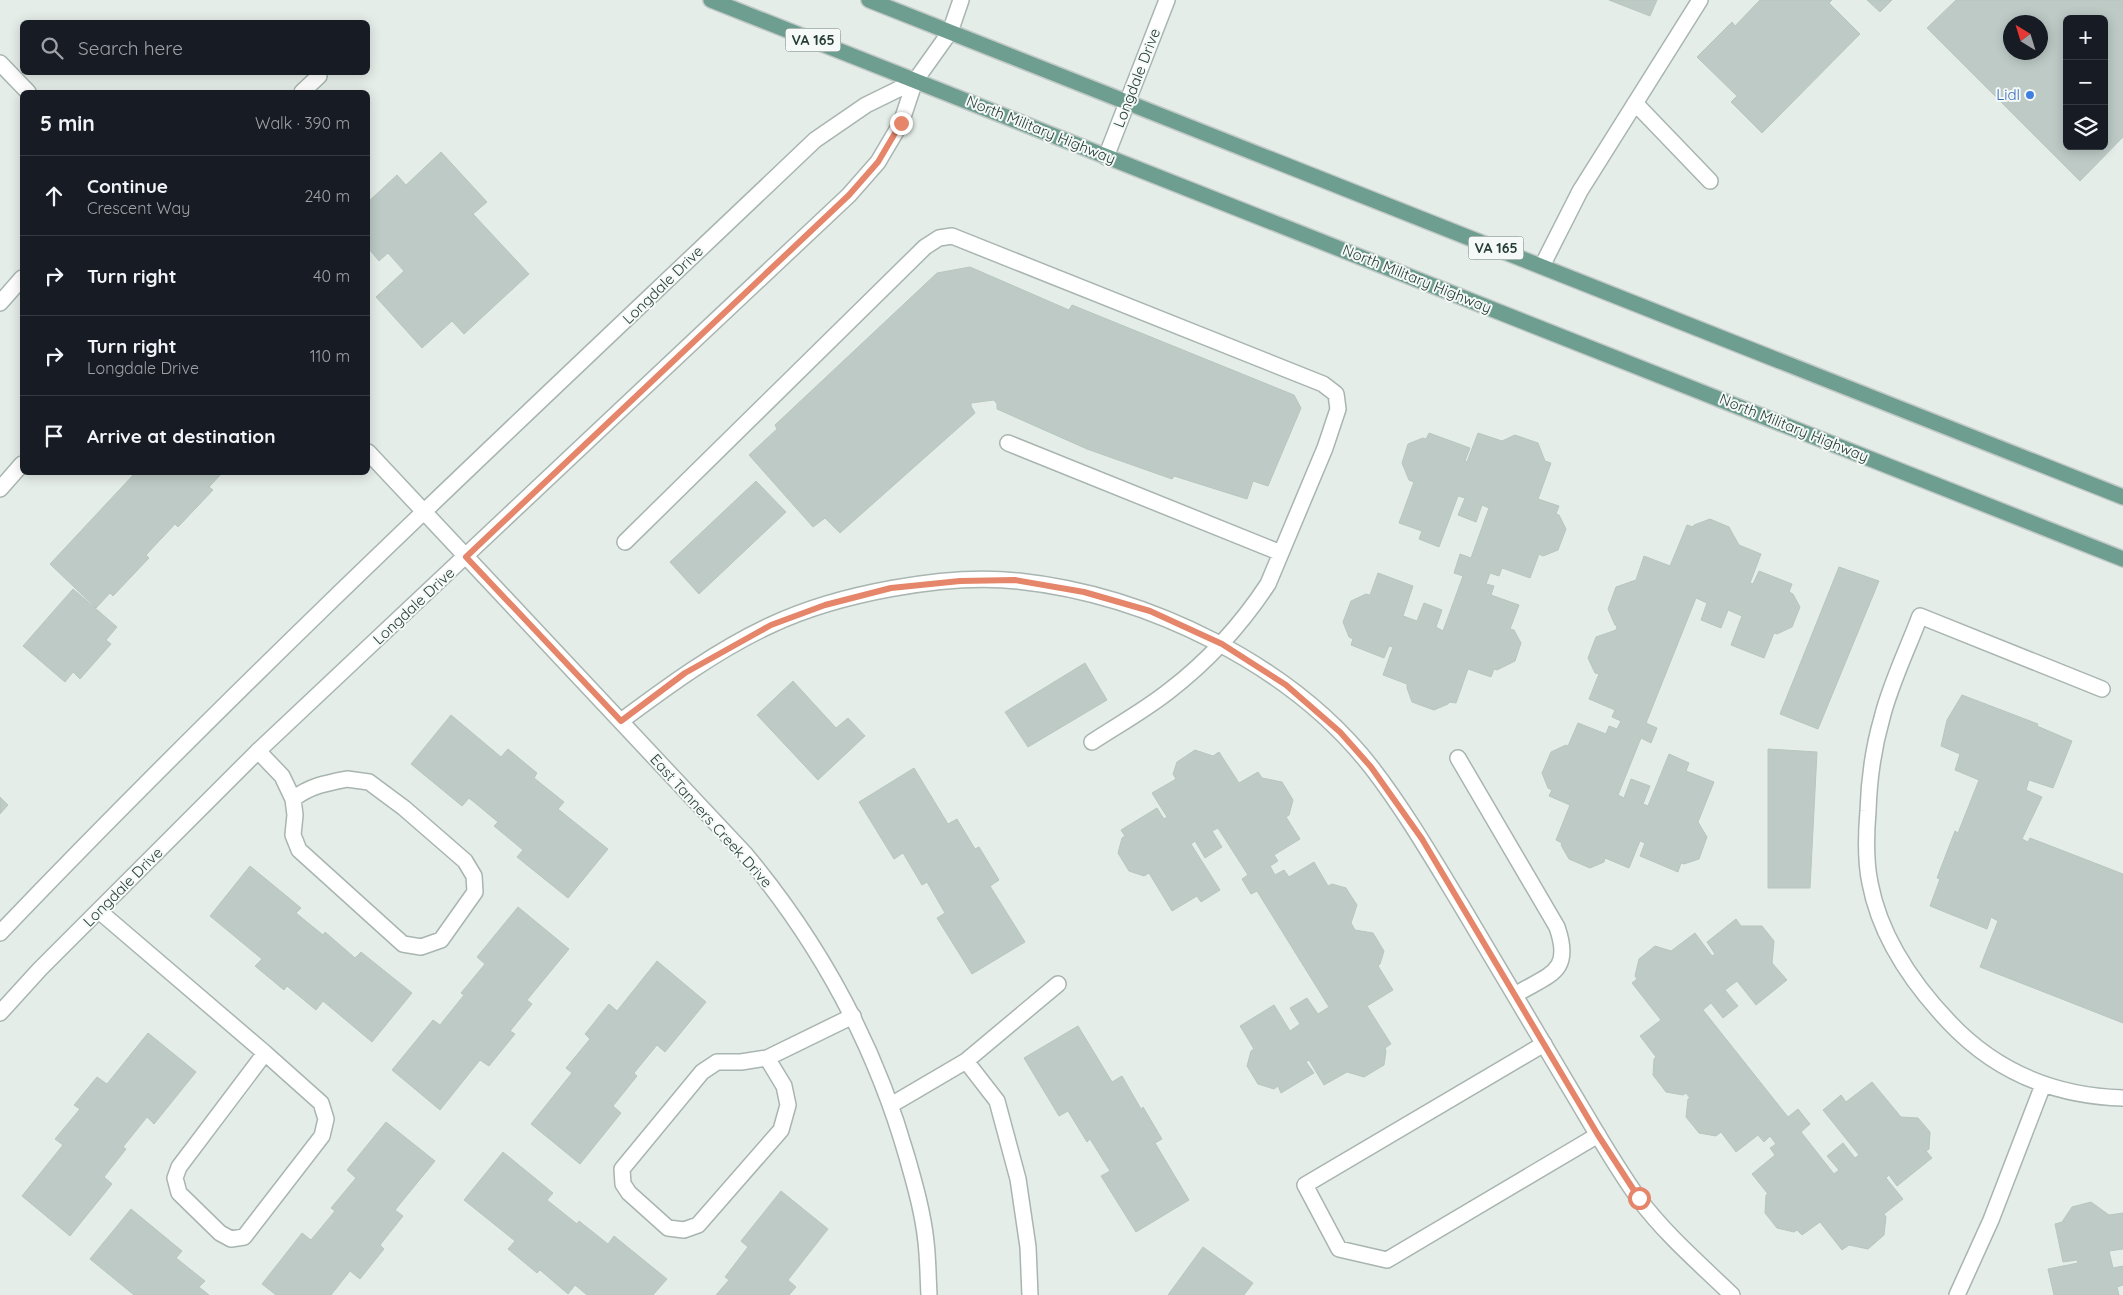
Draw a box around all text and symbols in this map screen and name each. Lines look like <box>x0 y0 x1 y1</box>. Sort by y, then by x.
north arrow <box>2003 15 2048 60</box>
map controls <box>2063 15 2108 150</box>
button: + <box>2063 15 2108 60</box>
search box <box>20 20 370 75</box>
street label: Longdale Drive <box>1109 25 1164 130</box>
road number: VA 165 <box>786 28 840 52</box>
icon: search <box>38 34 66 62</box>
text: Search here <box>78 36 183 60</box>
button: − <box>2063 60 2108 105</box>
place label: Lidl <box>1996 85 2020 104</box>
marker: Lidl <box>2024 89 2036 101</box>
street label: North Military Highway <box>964 91 1119 168</box>
button: layers <box>2063 105 2108 150</box>
text: 5 min <box>40 110 95 136</box>
route end <box>890 112 913 135</box>
text: Walk · 390 m <box>255 113 350 133</box>
text: Continue <box>87 174 168 198</box>
icon: ahead <box>40 182 68 210</box>
text: 240 m <box>304 186 350 206</box>
text: Crescent Way <box>87 198 190 218</box>
road number: VA 165 <box>1468 237 1524 260</box>
street label: North Military Highway <box>1340 240 1495 317</box>
street label: Longdale Drive <box>618 241 707 328</box>
icon: right <box>40 262 68 290</box>
text: Turn right <box>87 264 176 288</box>
text: 40 m <box>313 266 350 286</box>
text: Turn right <box>87 334 176 358</box>
icon: right <box>40 342 68 370</box>
text: 110 m <box>310 346 350 366</box>
text: Longdale Drive <box>87 358 199 378</box>
street label: North Military Highway <box>1717 389 1872 466</box>
icon: arrive <box>40 422 68 450</box>
text: Arrive at destination <box>87 424 276 448</box>
street label: Longdale Drive <box>369 563 459 648</box>
street label: East Tanners Creek Drive <box>646 750 777 892</box>
street label: Longdale Drive <box>79 843 166 930</box>
route start <box>1628 1187 1651 1210</box>

